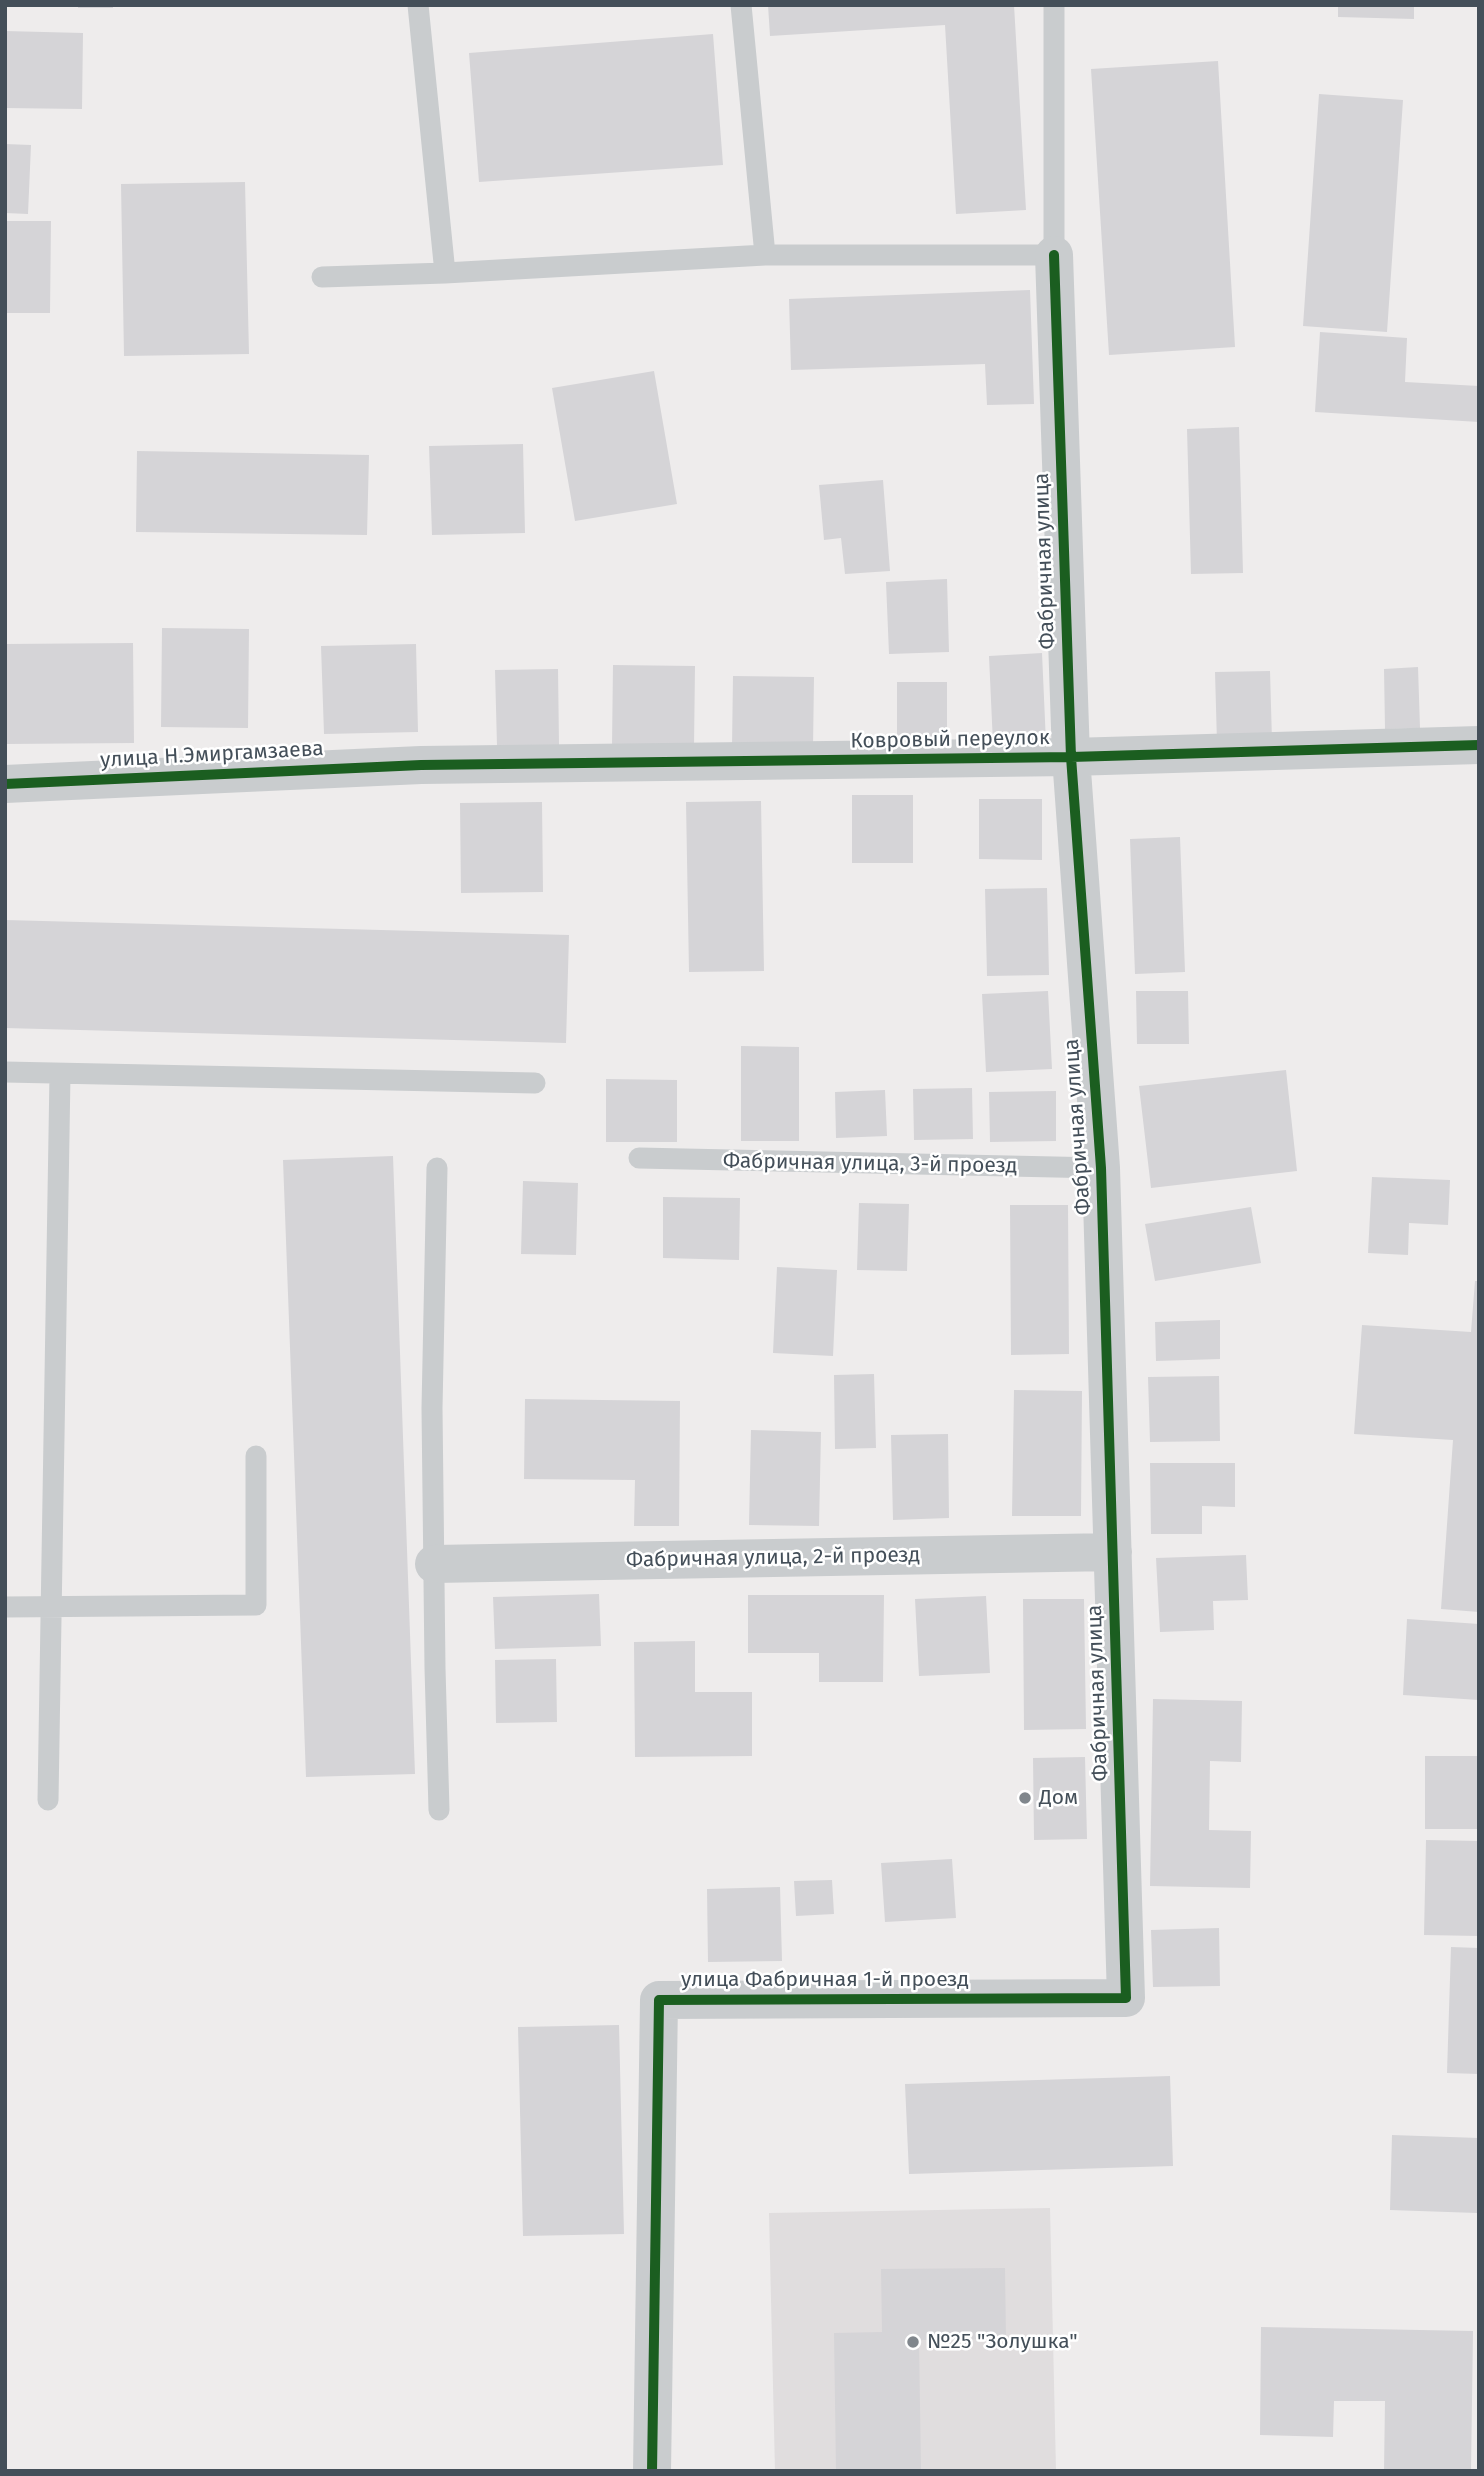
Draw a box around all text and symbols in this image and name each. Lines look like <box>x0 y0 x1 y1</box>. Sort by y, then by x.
street label: Фабричная улица <box>1029 472 1061 650</box>
street label: Ковровый переулок <box>850 726 1050 754</box>
street label: улица Н.Эмиргамзаева <box>100 737 324 773</box>
street label: Фабричная улица <box>1059 1038 1097 1216</box>
street label: Фабричная улица, 3-й проезд <box>723 1149 1017 1179</box>
street label: Фабричная улица, 2-й проезд <box>626 1543 920 1573</box>
street label: Фабричная улица <box>1082 1604 1114 1782</box>
place label: Дом <box>1039 1785 1078 1811</box>
marker: Дом <box>1017 1790 1033 1806</box>
street label: улица Фабричная 1-й проезд <box>681 1967 969 1993</box>
place label: №25 "Золушка" <box>927 2329 1078 2355</box>
marker: №25 "Золушка" <box>905 2334 921 2350</box>

